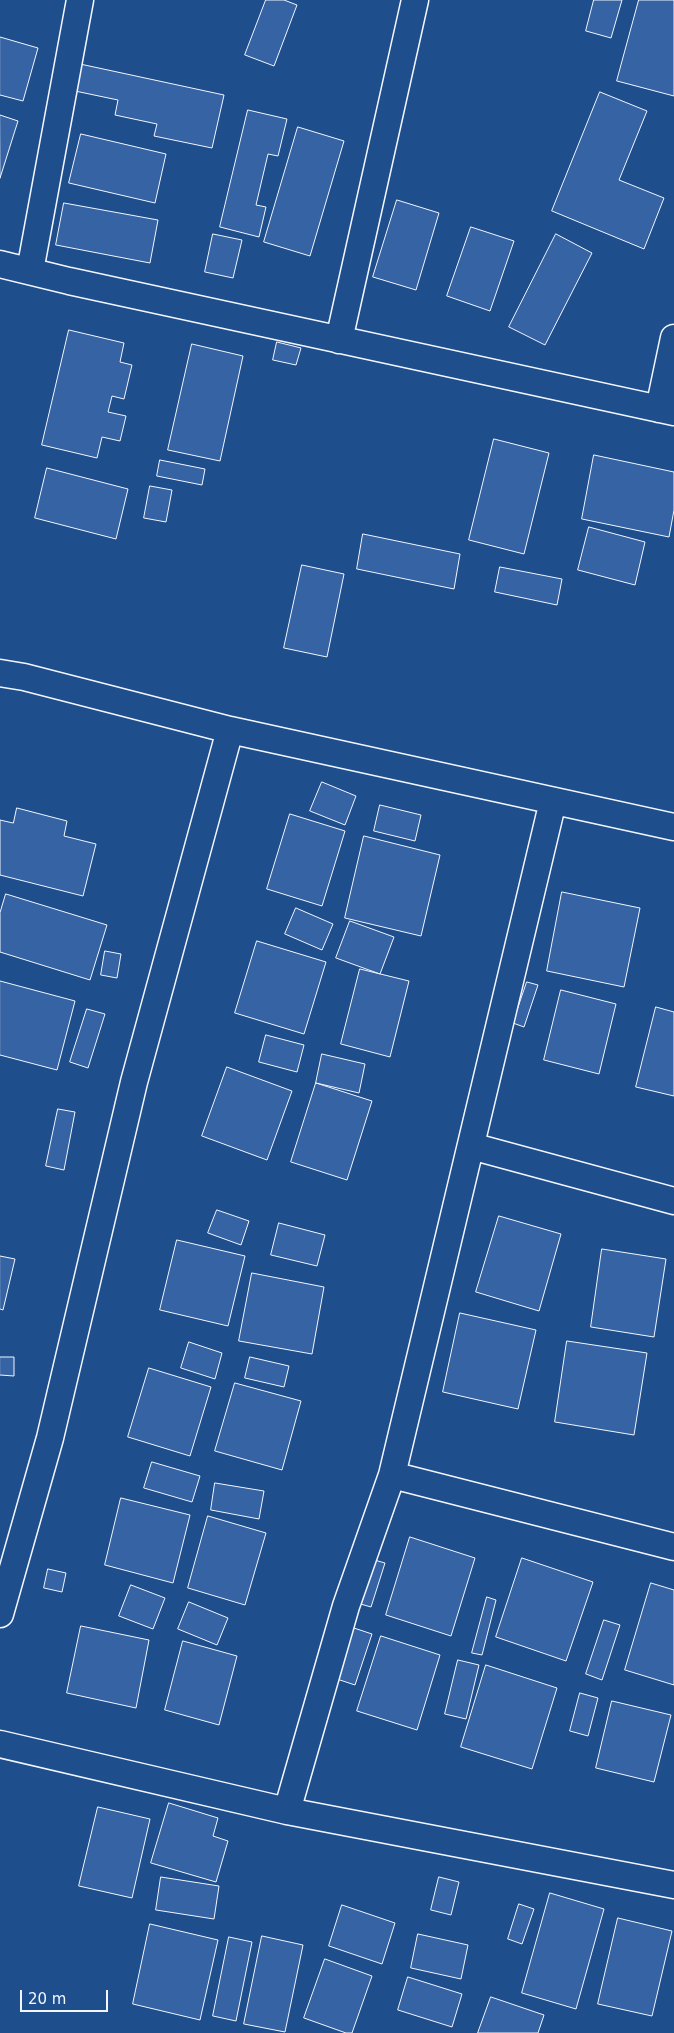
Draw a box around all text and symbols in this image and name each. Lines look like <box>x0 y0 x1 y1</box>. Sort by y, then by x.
scale bar <box>22 1980 110 2012</box>
text: 20 m <box>28 1990 66 2008</box>

